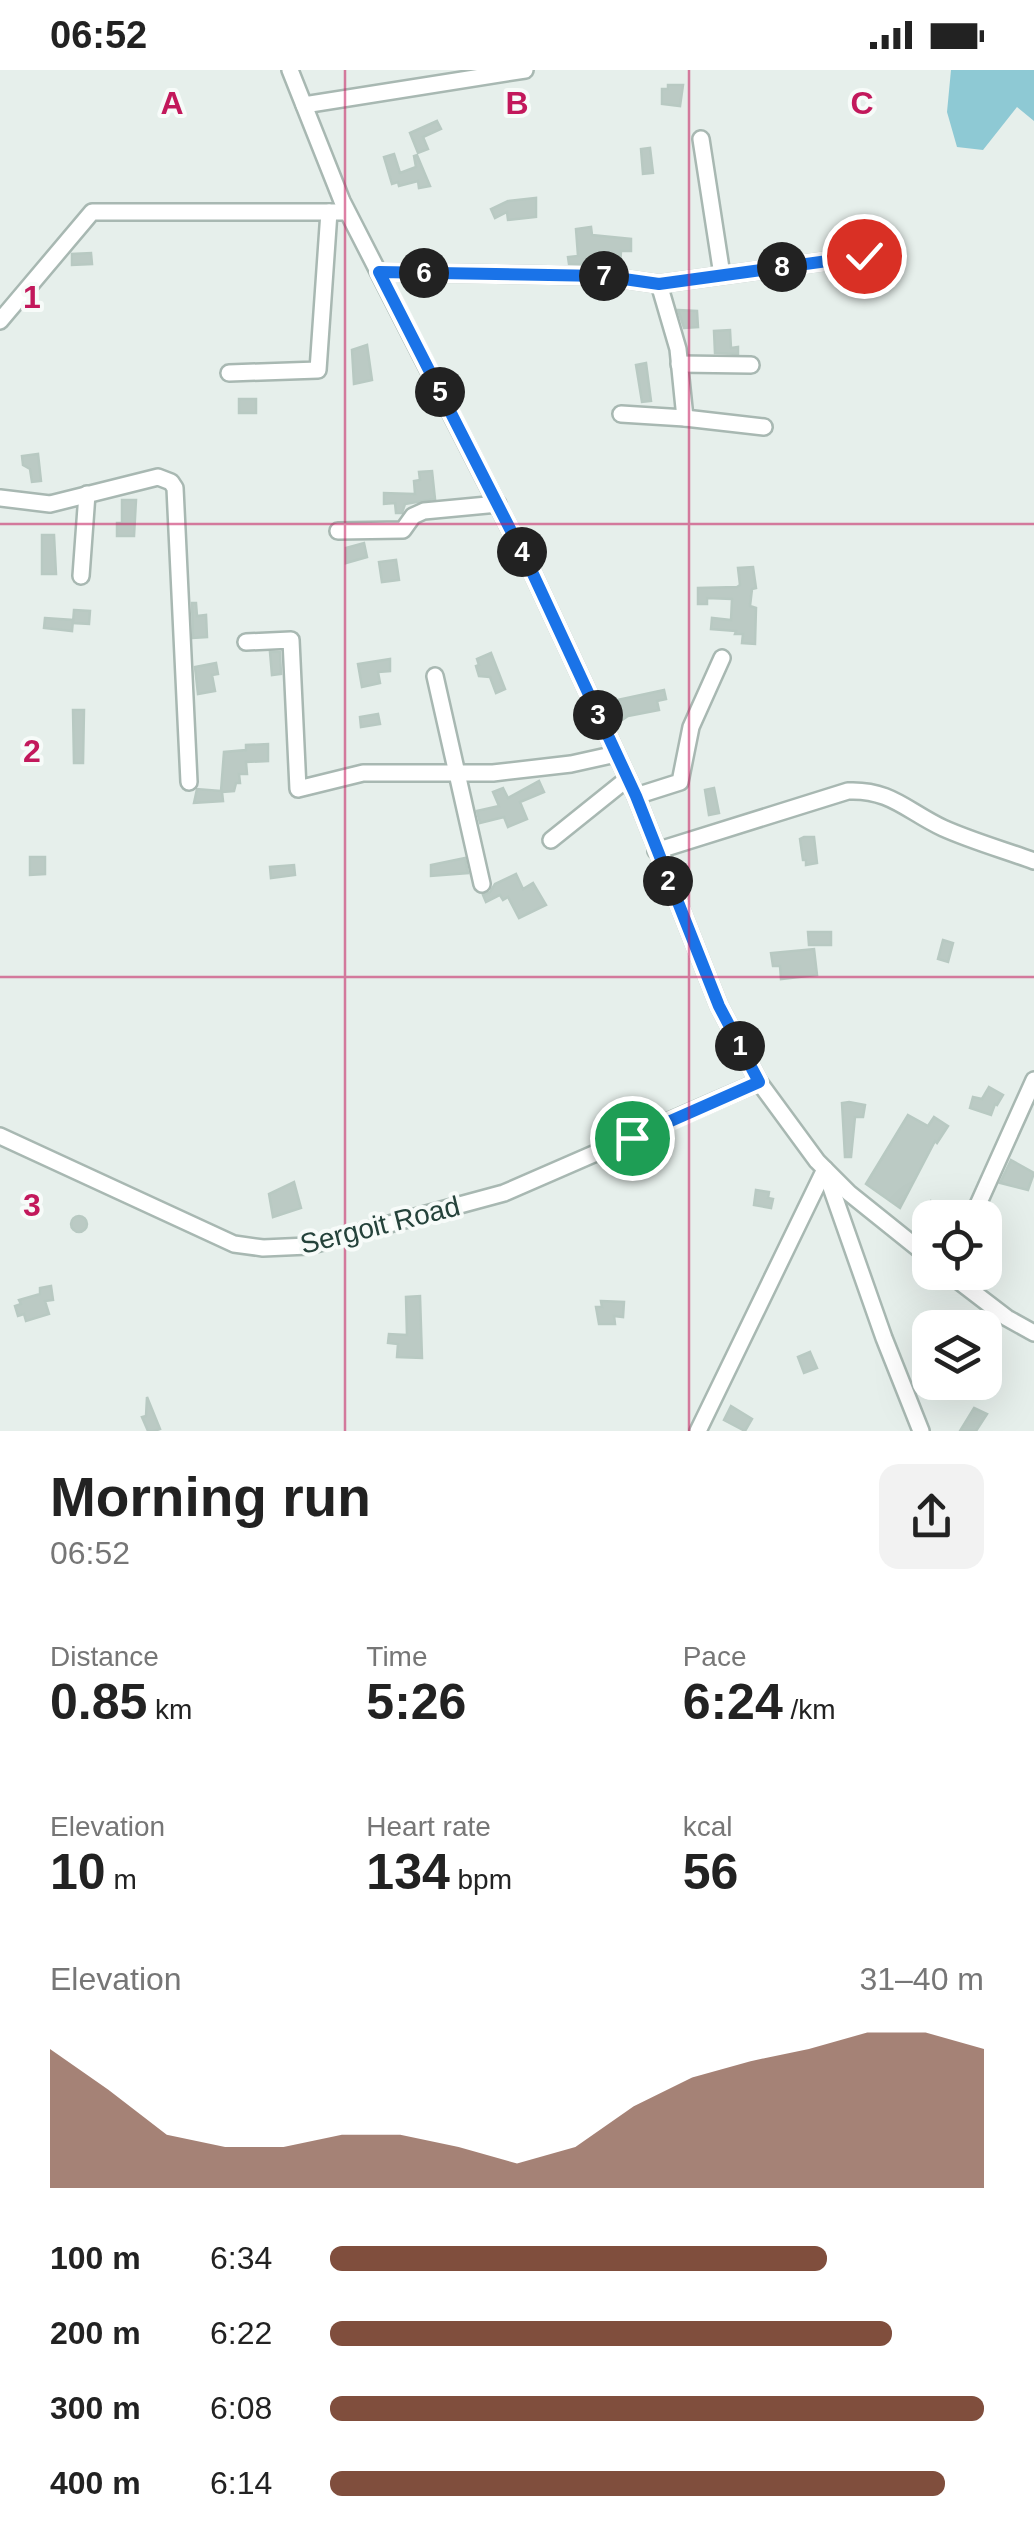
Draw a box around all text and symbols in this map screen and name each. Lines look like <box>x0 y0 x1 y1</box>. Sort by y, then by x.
text: 06:52 <box>50 14 147 56</box>
text: A <box>160 85 184 121</box>
text: B <box>505 85 529 121</box>
text: C <box>850 85 874 121</box>
pin <box>822 214 907 299</box>
icon: check <box>837 229 892 284</box>
pin: 8 <box>757 242 807 292</box>
pin: 6 <box>399 248 449 298</box>
pin: 7 <box>579 251 629 301</box>
text: 8 <box>774 251 790 282</box>
text: 6 <box>416 257 432 288</box>
text: 7 <box>596 260 612 291</box>
text: 1 <box>23 279 41 315</box>
pin: 5 <box>415 367 465 417</box>
text: 5 <box>432 376 448 407</box>
pin: 4 <box>497 527 547 577</box>
text: 4 <box>514 536 530 567</box>
pin: 3 <box>573 690 623 740</box>
text: 3 <box>590 699 606 730</box>
text: 2 <box>23 733 41 769</box>
pin: 2 <box>643 856 693 906</box>
text: 2 <box>660 865 676 896</box>
pin: 1 <box>715 1021 765 1071</box>
text: 1 <box>732 1030 748 1061</box>
pin <box>590 1096 675 1181</box>
icon: arrive <box>605 1111 660 1166</box>
text: 3 <box>23 1187 41 1223</box>
street label: Sergoit Road <box>297 1190 463 1260</box>
map controls <box>912 1200 1002 1400</box>
button: locate <box>912 1200 1002 1290</box>
button: layers <box>912 1310 1002 1400</box>
button: share <box>879 1464 984 1569</box>
text: Morning run <box>50 1466 371 1528</box>
text: 06:52 <box>50 1535 130 1571</box>
text: Distance <box>50 1641 159 1672</box>
text: Time <box>366 1641 428 1672</box>
text: Pace <box>683 1641 746 1672</box>
text: 0.85 <box>50 1674 147 1730</box>
text: 5:26 <box>366 1674 466 1730</box>
text: 6:24 <box>683 1674 783 1730</box>
text: km <box>147 1694 192 1725</box>
text: /km <box>783 1694 836 1725</box>
text: Elevation <box>50 1811 165 1842</box>
text: Heart rate <box>366 1811 491 1842</box>
text: kcal <box>683 1811 732 1842</box>
text: 10 <box>50 1844 106 1900</box>
text: 134 <box>366 1844 450 1900</box>
text: 56 <box>683 1844 738 1900</box>
text: m <box>106 1864 137 1895</box>
text: bpm <box>450 1864 512 1895</box>
text: Elevation <box>50 1961 182 1997</box>
text: 31–40 m <box>859 1961 984 1997</box>
text: 100 m <box>50 2240 141 2276</box>
text: 6:34 <box>210 2240 272 2276</box>
text: 200 m <box>50 2315 141 2351</box>
text: 6:22 <box>210 2315 272 2351</box>
text: 300 m <box>50 2390 141 2426</box>
text: 6:08 <box>210 2390 272 2426</box>
text: 400 m <box>50 2465 141 2501</box>
text: 6:14 <box>210 2465 272 2501</box>

